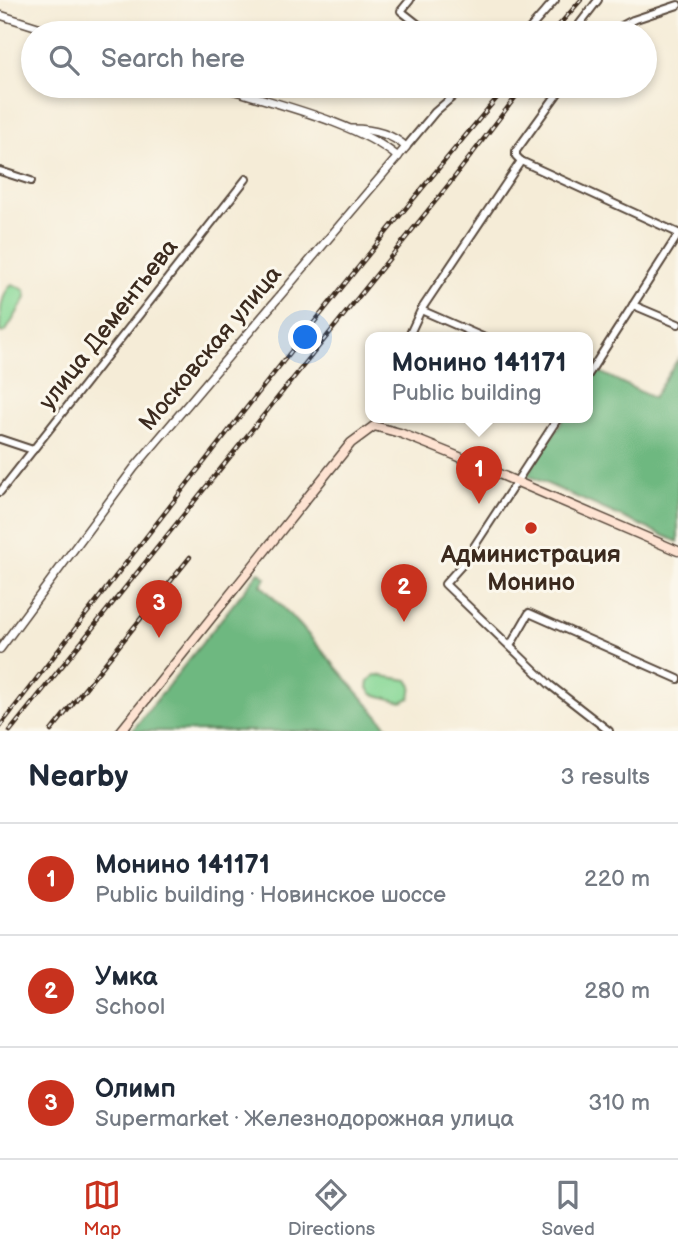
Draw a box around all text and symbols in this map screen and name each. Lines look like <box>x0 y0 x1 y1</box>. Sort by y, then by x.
search box <box>21 21 657 98</box>
icon: search <box>45 41 83 79</box>
text: Search here <box>101 44 245 75</box>
street label: улица Дементьева <box>33 233 184 416</box>
street label: Московская улица <box>133 260 288 437</box>
your location <box>288 320 322 354</box>
popup <box>365 332 593 423</box>
text: Монино 141171 <box>392 348 566 379</box>
text: Public building <box>392 379 541 407</box>
pin: 1 <box>456 446 502 504</box>
marker: Администрация Монино <box>523 520 539 536</box>
place label: Администрация Монино <box>440 540 621 597</box>
pin: 2 <box>381 564 427 622</box>
pin: 3 <box>136 580 182 638</box>
text: Nearby <box>28 759 128 795</box>
text: 3 results <box>561 763 650 791</box>
text: Монино 141171 <box>95 850 270 881</box>
text: 1 <box>46 865 56 893</box>
text: 220 m <box>584 865 650 893</box>
text: Public building · Новинское шоссе <box>95 881 446 909</box>
text: Умка <box>95 962 158 993</box>
text: 2 <box>44 977 58 1005</box>
text: 280 m <box>584 977 650 1005</box>
text: School <box>95 993 165 1021</box>
text: Олимп <box>95 1074 176 1105</box>
text: 3 <box>44 1089 58 1117</box>
text: 310 m <box>588 1089 650 1117</box>
text: Supermarket · Железнодорожная улица <box>95 1105 514 1133</box>
tab: Map <box>83 1176 121 1241</box>
tab: Directions <box>288 1176 375 1241</box>
tab: Saved <box>541 1176 595 1241</box>

